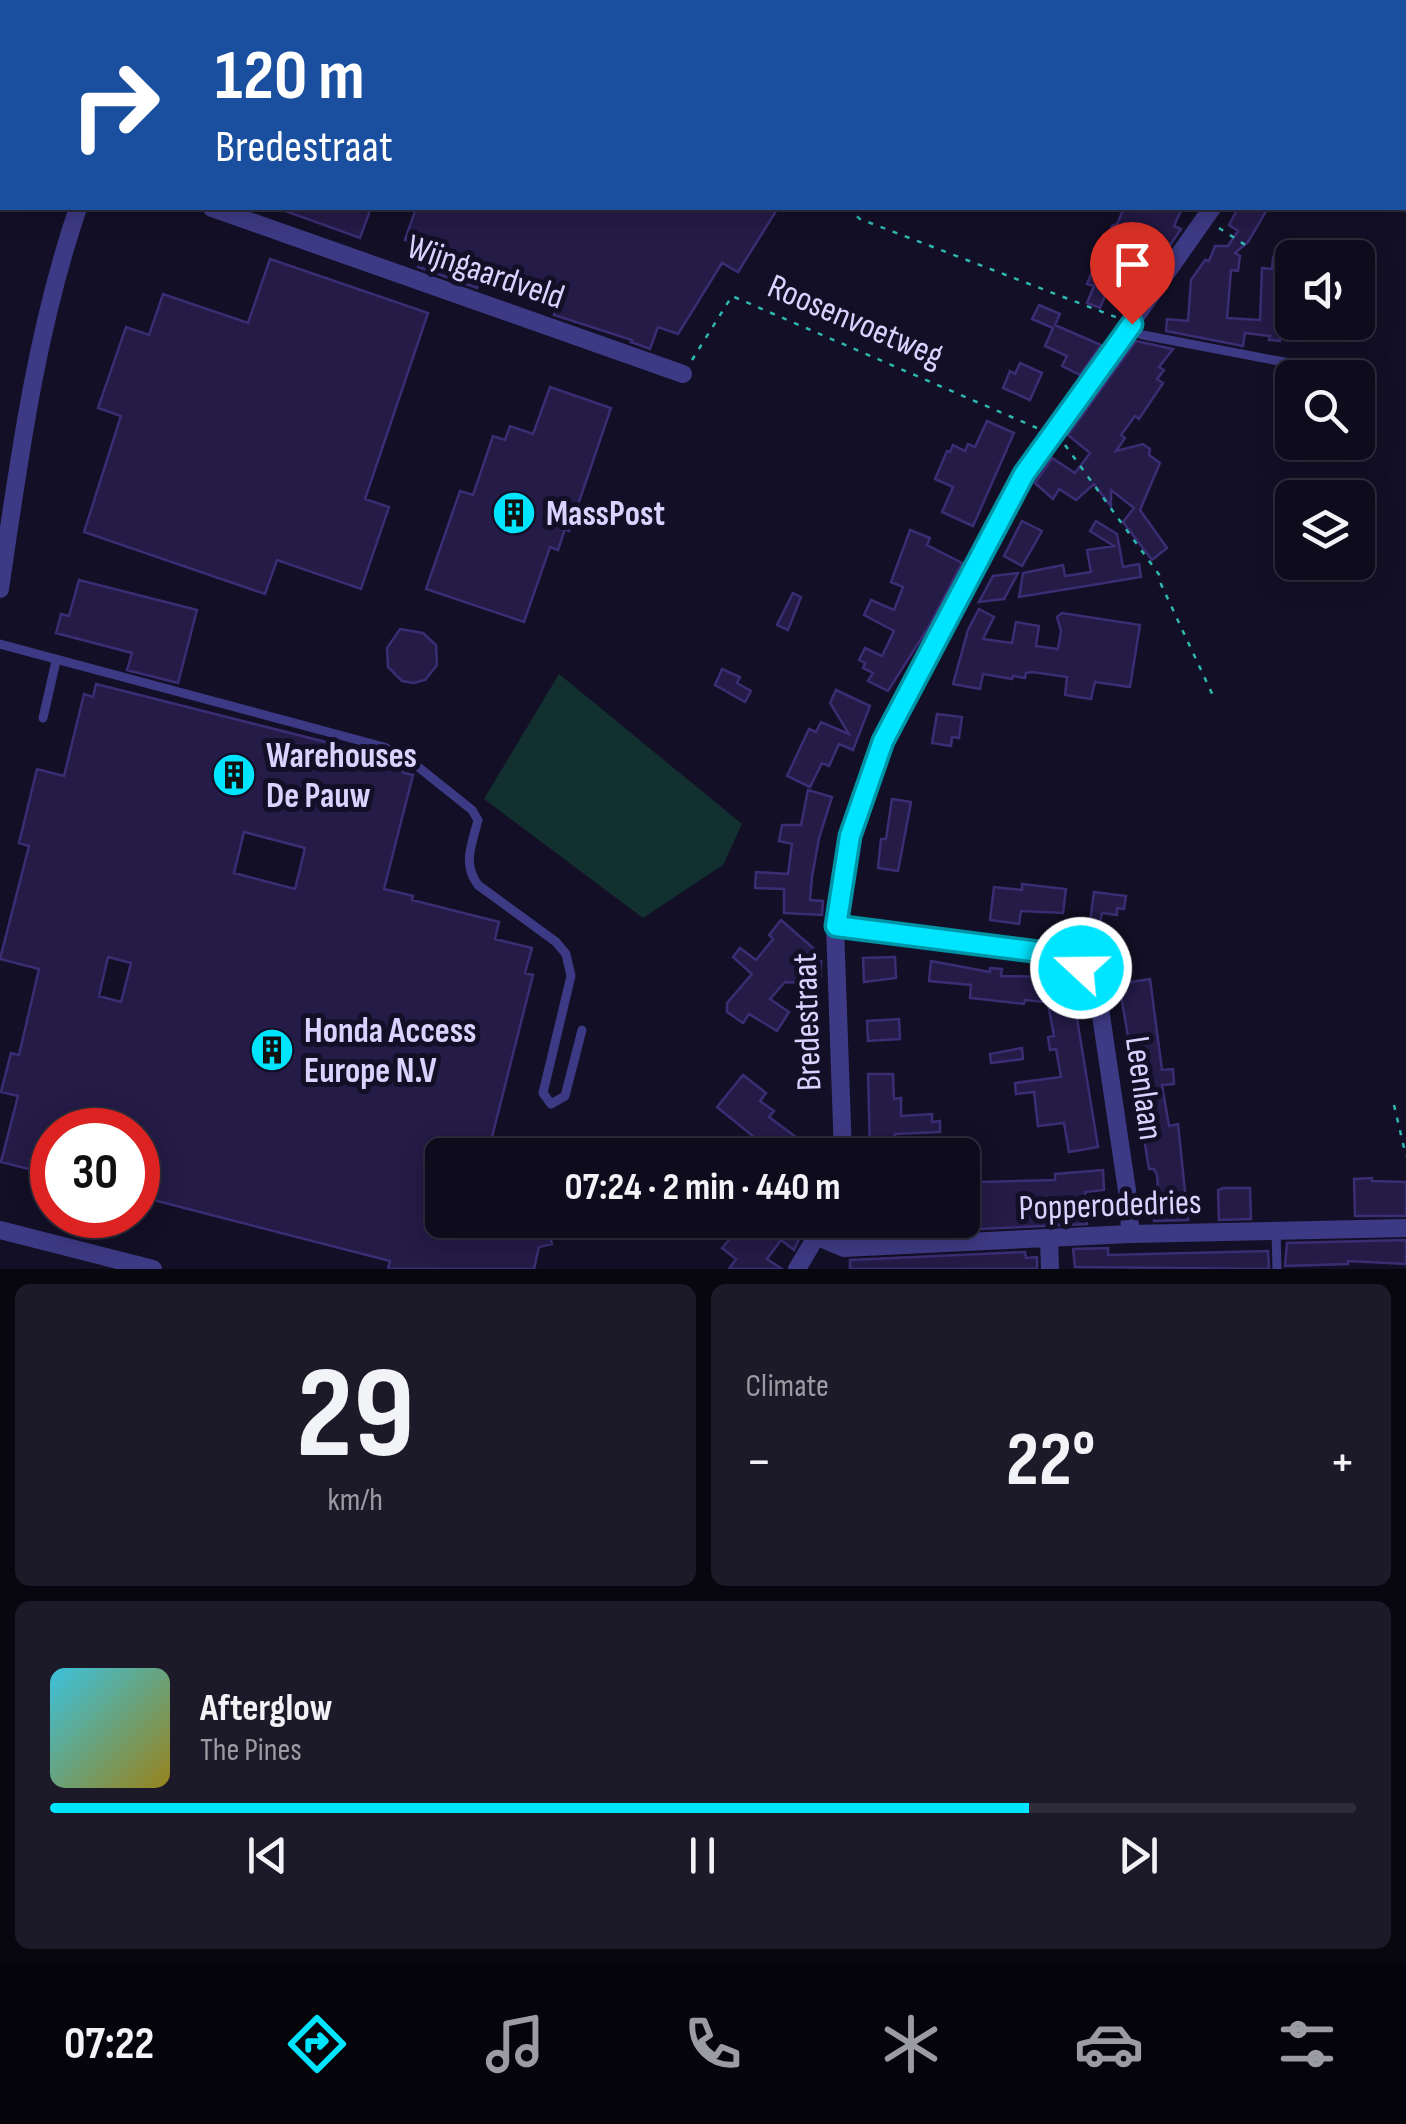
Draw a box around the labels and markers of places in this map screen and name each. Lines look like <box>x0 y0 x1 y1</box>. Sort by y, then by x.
pin <box>1090 222 1175 325</box>
building icon: MassPost <box>491 490 537 536</box>
place label: MassPost <box>546 493 665 536</box>
place label: Warehouses De Pauw <box>266 735 417 818</box>
building icon: Warehouses De Pauw <box>211 752 257 798</box>
place label: Honda Access Europe N.V <box>304 1010 476 1093</box>
building icon: Honda Access Europe N.V <box>249 1027 295 1073</box>

